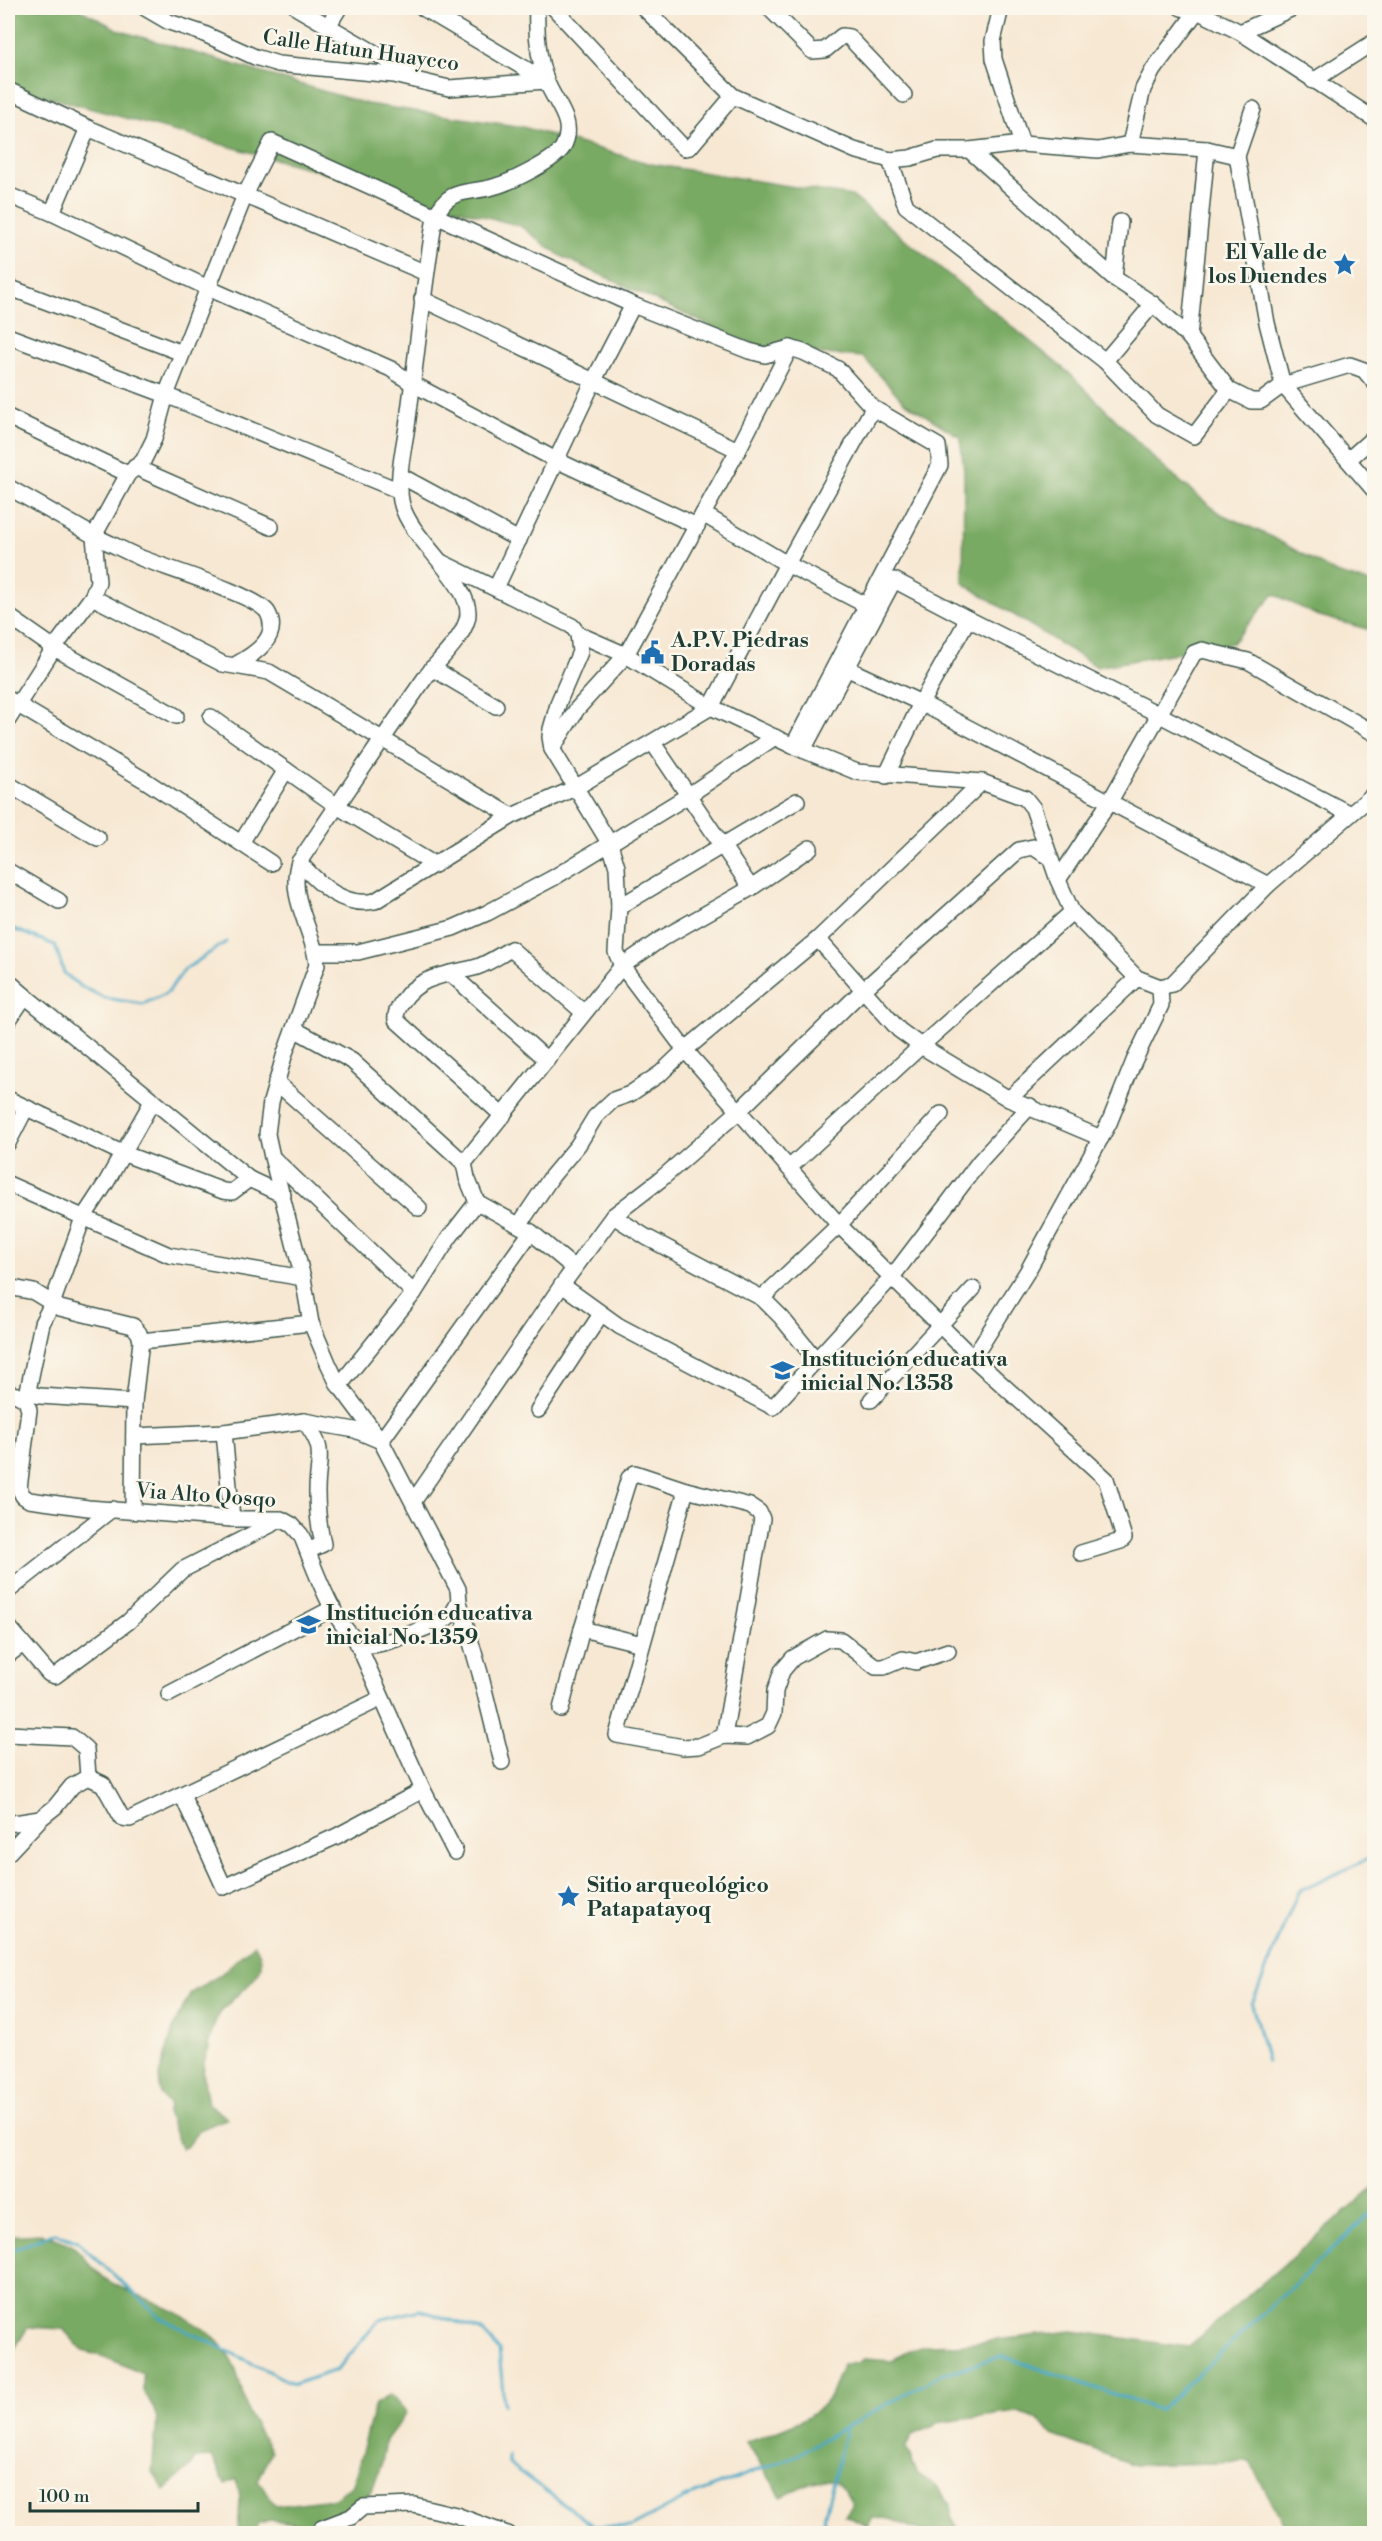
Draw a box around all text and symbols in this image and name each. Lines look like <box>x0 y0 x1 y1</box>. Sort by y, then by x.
street label: Calle Hatun Huaycco <box>261 24 461 78</box>
place label: El Valle de los Duendes <box>1208 240 1327 290</box>
place icon: El Valle de los Duendes <box>1332 251 1358 277</box>
place label: A.P.V. Piedras Doradas <box>670 628 809 678</box>
public building icon: A.P.V. Piedras Doradas <box>640 639 666 665</box>
place label: Institución educativa inicial No. 1358 <box>801 1347 1008 1397</box>
school or university icon: Institución educativa inicial No. 1358 <box>770 1358 796 1384</box>
street label: Via Alto Qosqo <box>134 1478 277 1514</box>
place label: Institución educativa inicial No. 1359 <box>326 1601 533 1651</box>
school or university icon: Institución educativa inicial No. 1359 <box>295 1612 321 1638</box>
place label: Sitio arqueológico Patapatayoq <box>587 1873 769 1923</box>
place icon: Sitio arqueológico Patapatayoq <box>556 1884 582 1910</box>
scale bar <box>30 2475 198 2513</box>
text: 100 m <box>39 2485 90 2508</box>

